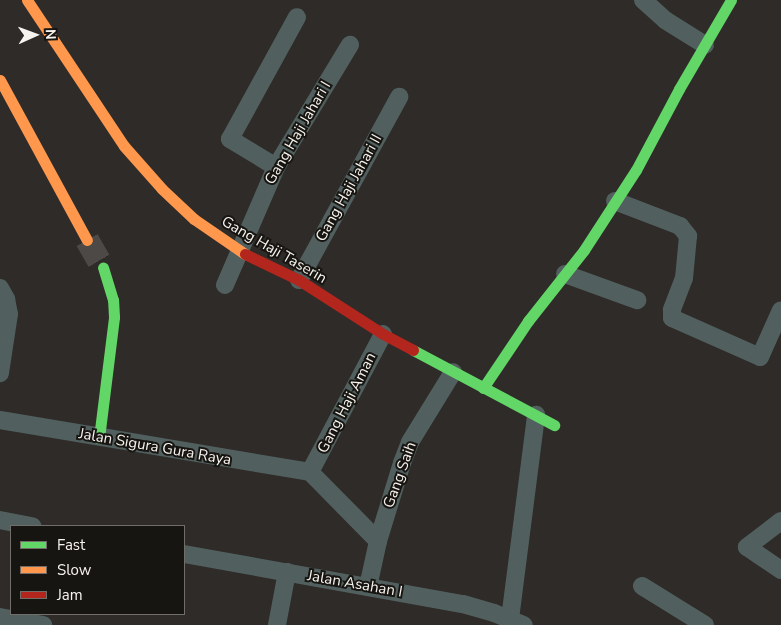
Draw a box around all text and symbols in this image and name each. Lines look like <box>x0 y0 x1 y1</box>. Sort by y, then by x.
north arrow <box>10 10 60 60</box>
text: N <box>41 29 60 40</box>
street label: Gang Haji Jahari I <box>261 78 335 188</box>
street label: Gang Haji Jahari II <box>312 131 386 245</box>
street label: Gang Haji Taserin <box>218 213 330 287</box>
street label: Gang Haji Aman <box>314 350 380 456</box>
street label: Jalan Sigura Gura Raya <box>77 425 233 469</box>
street label: Gang Saih <box>380 439 420 511</box>
legend <box>10 525 185 615</box>
text: Fast <box>57 535 85 555</box>
text: Slow <box>57 560 91 580</box>
street label: Jalan Asahan I <box>306 567 404 601</box>
text: Jam <box>57 585 83 605</box>

